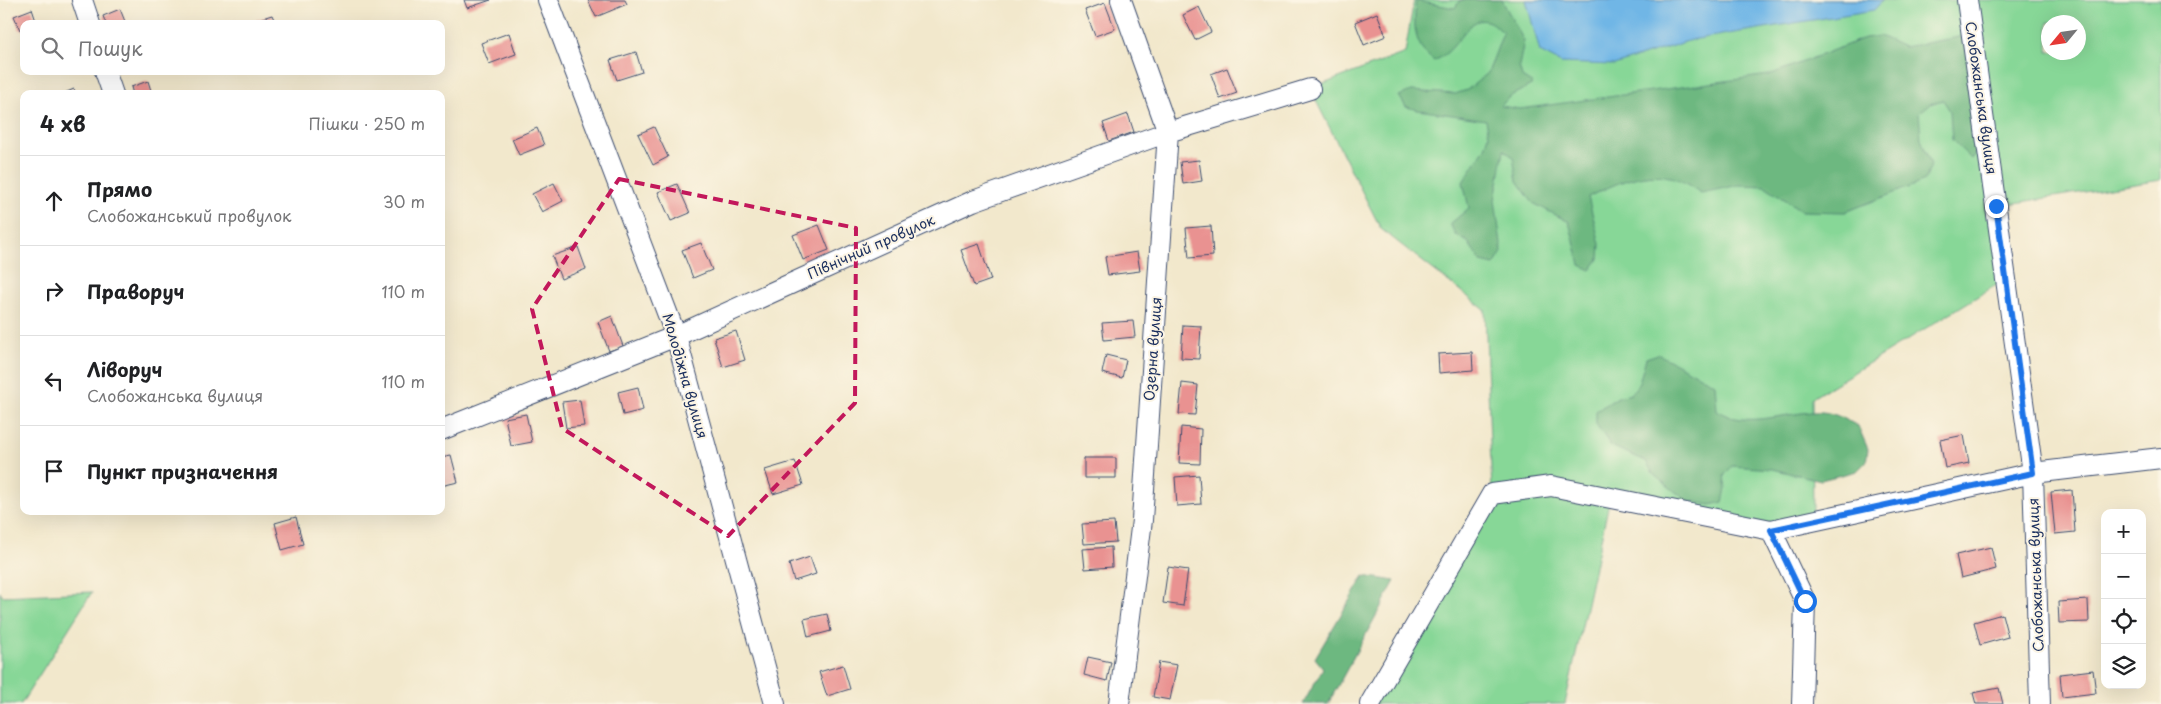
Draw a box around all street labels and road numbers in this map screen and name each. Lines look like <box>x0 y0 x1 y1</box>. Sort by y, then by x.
street label: Слобожанська вулиця <box>1960 20 2003 176</box>
street label: Північний провулок <box>804 209 939 284</box>
street label: Озерна вулиця <box>1138 296 1167 402</box>
street label: Молодіжна вулиця <box>658 311 713 441</box>
street label: Слобожанська вулиця <box>2022 498 2049 652</box>

